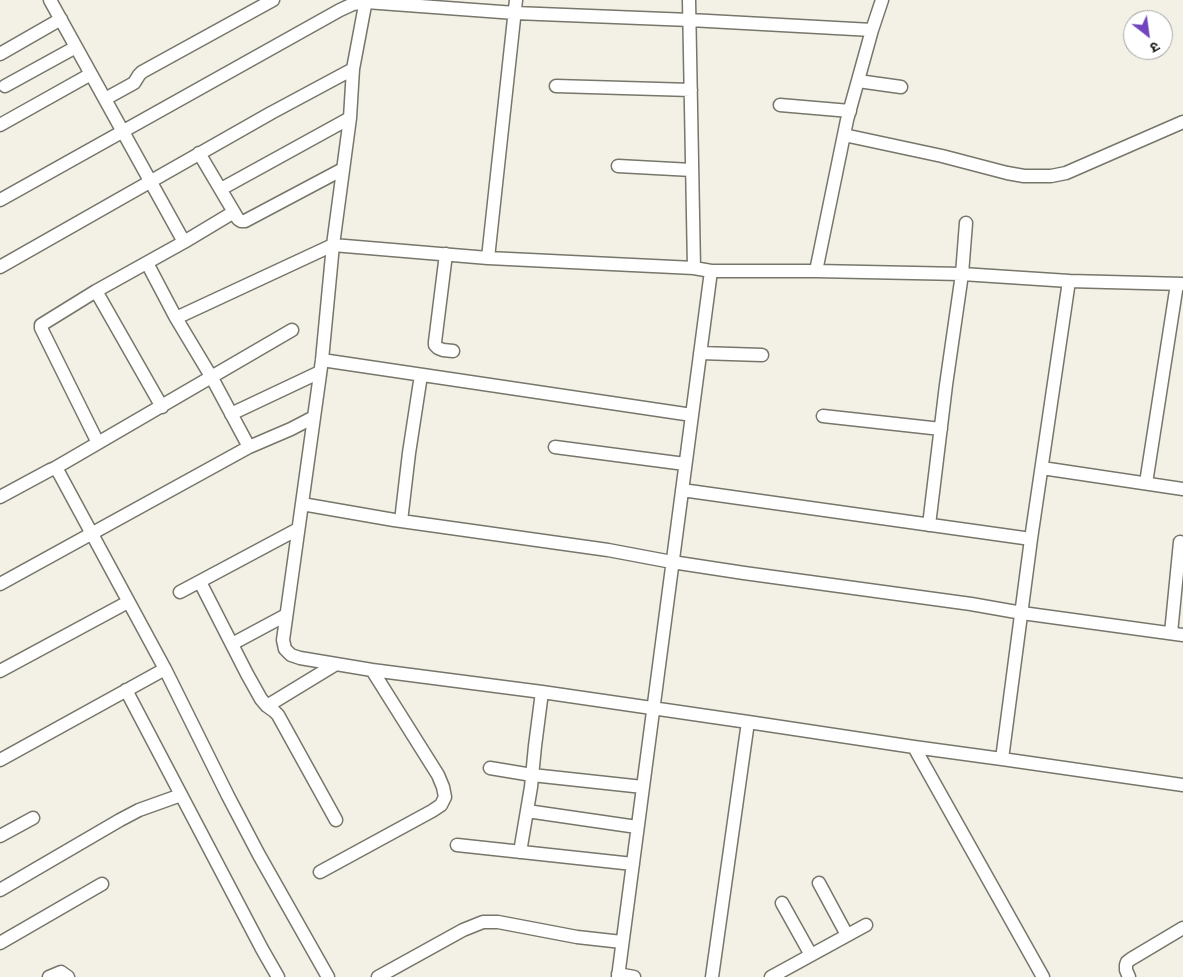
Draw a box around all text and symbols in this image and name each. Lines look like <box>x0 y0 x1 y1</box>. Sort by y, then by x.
north arrow <box>1123 10 1173 60</box>
text: उ <box>1147 38 1163 56</box>

